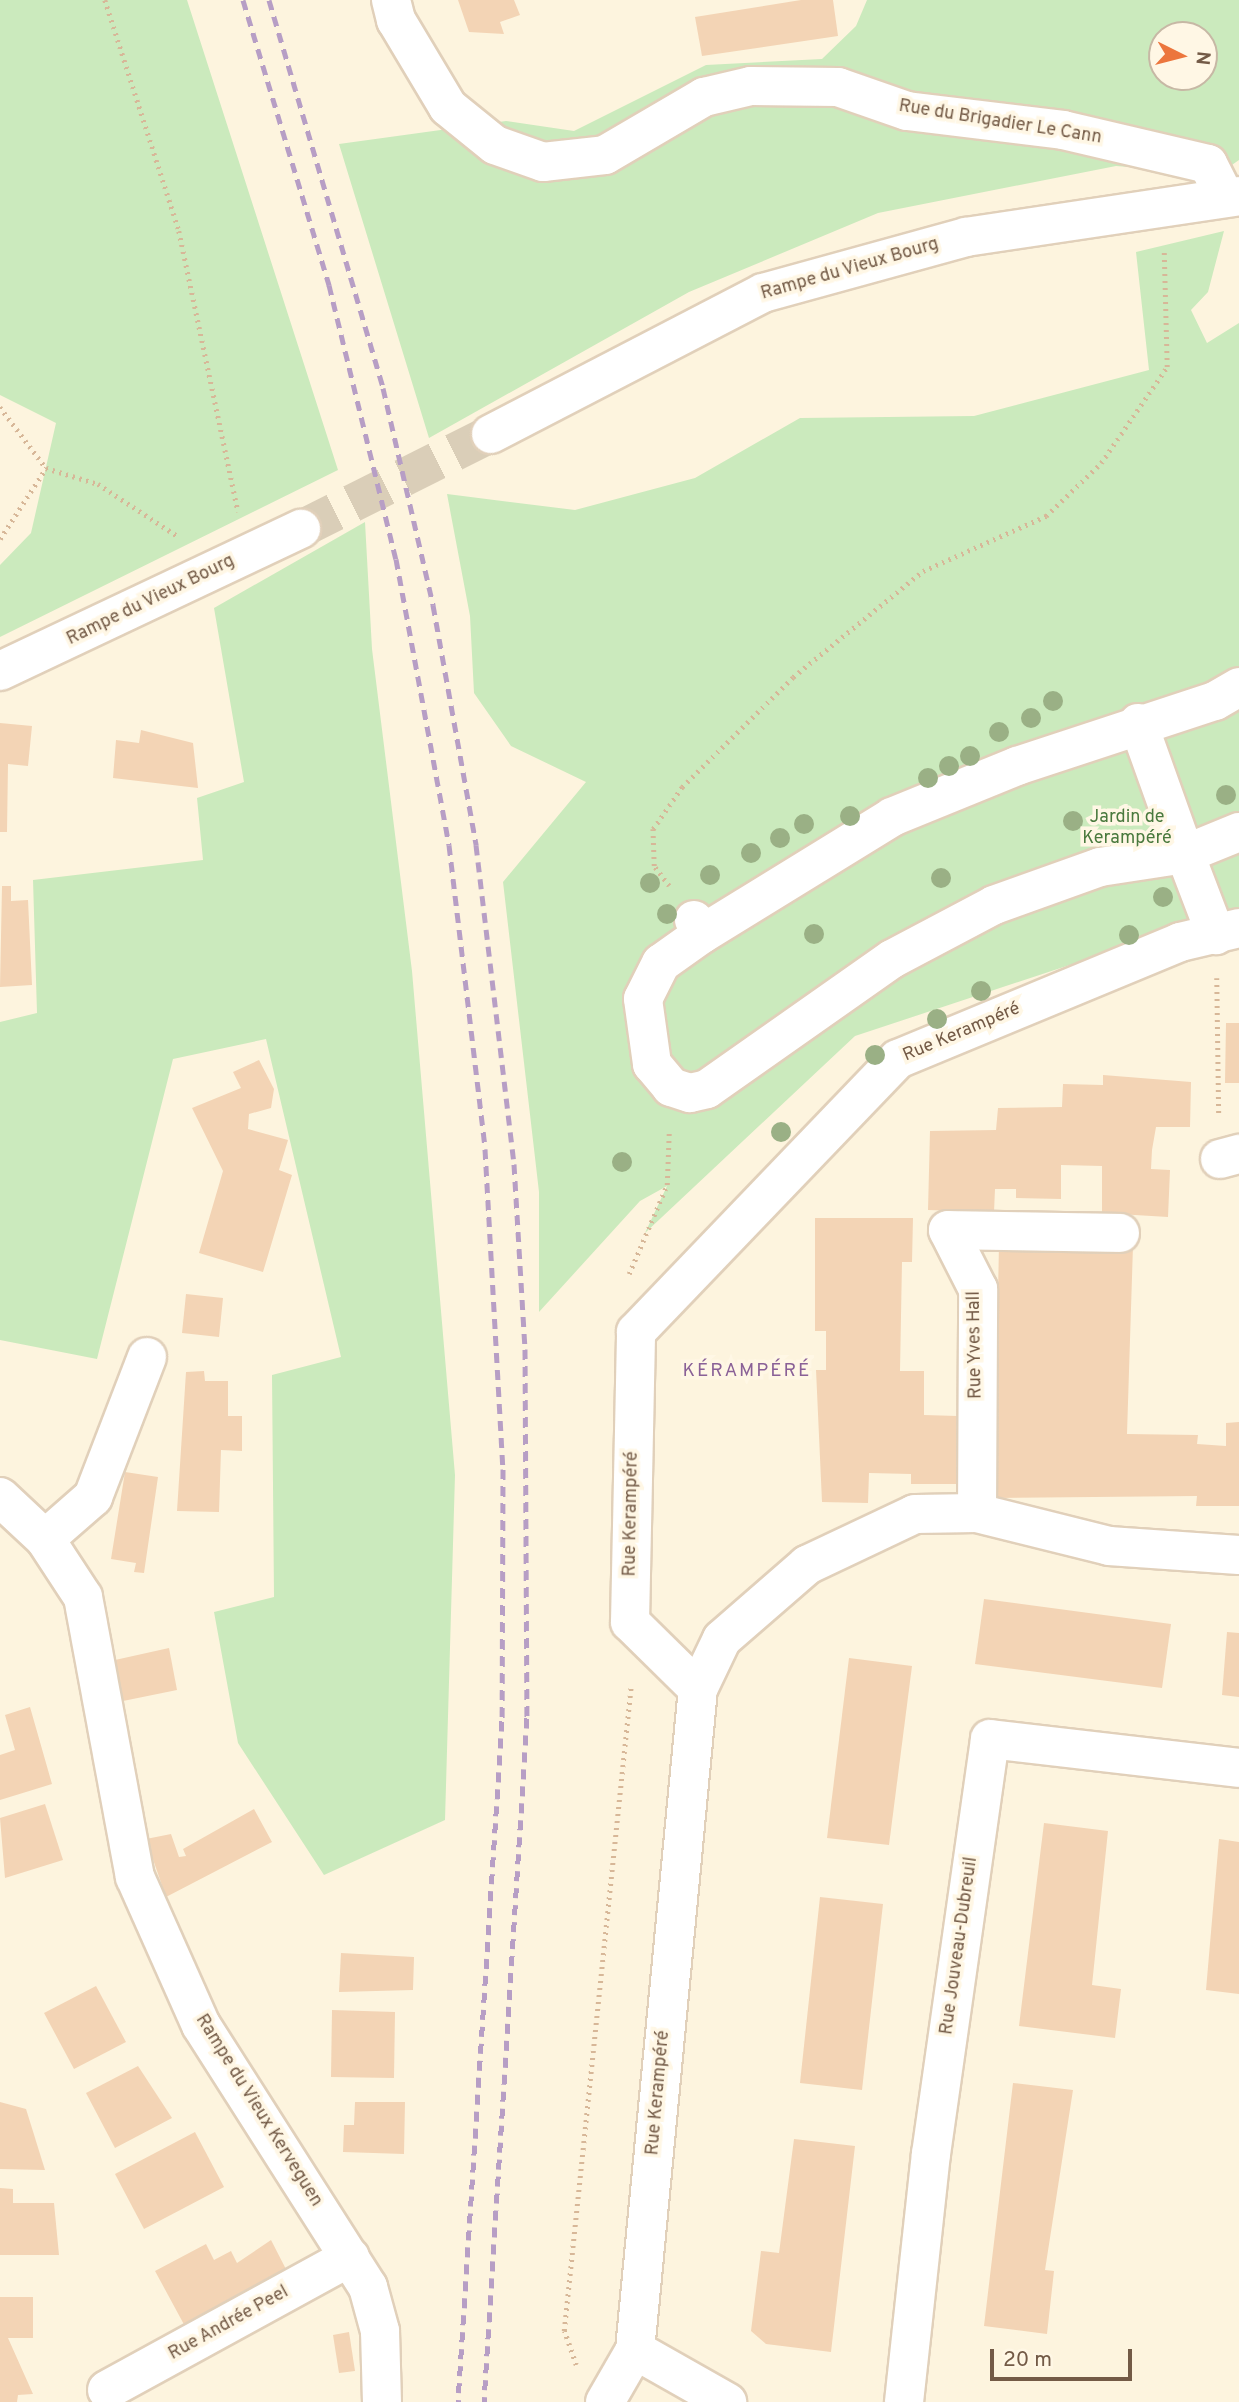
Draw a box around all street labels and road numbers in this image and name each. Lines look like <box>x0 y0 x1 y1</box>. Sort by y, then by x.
street label: Rue du Brigadier Le Cann <box>897 96 1103 150</box>
street label: Rampe du Vieux Bourg <box>758 234 942 306</box>
street label: Rampe du Vieux Bourg <box>63 551 239 651</box>
street label: Rue Kerampéré <box>900 999 1024 1067</box>
street label: Rue Yves Hall <box>964 1290 988 1400</box>
street label: Rue Kerampéré <box>620 1451 644 1577</box>
street label: Rue Jouveau-Dubreuil <box>937 1856 983 2036</box>
street label: Rampe du Vieux Kerveguen <box>190 2011 326 2211</box>
street label: Rue Kerampéré <box>643 2030 675 2156</box>
street label: Rue Andrée Peel <box>165 2282 293 2366</box>

